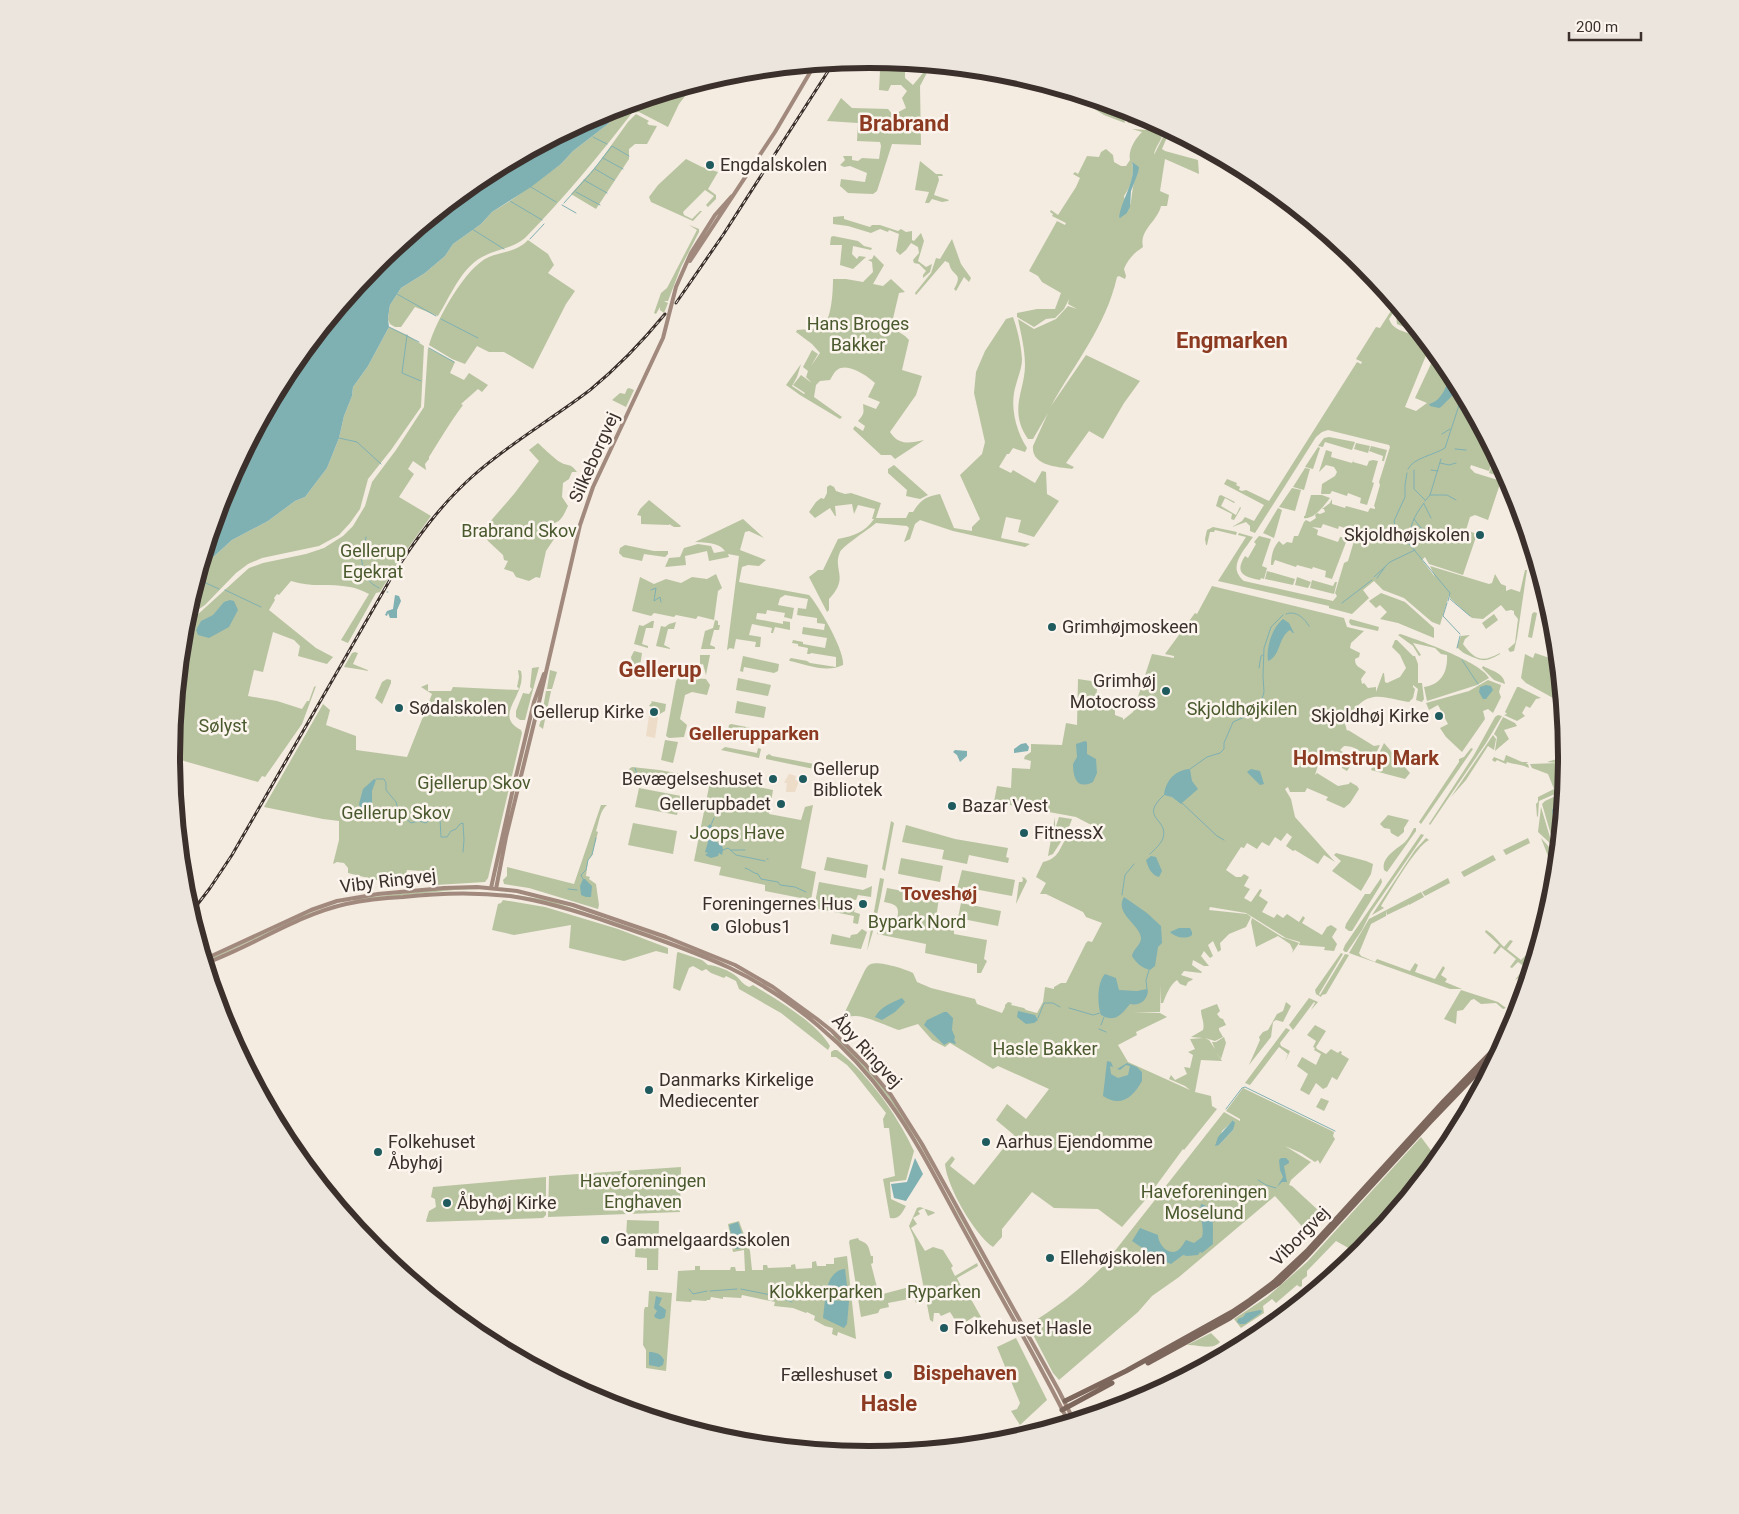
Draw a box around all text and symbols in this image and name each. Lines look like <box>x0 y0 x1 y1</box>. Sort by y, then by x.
scale bar <box>1569 10 1642 42</box>
text: 200 m <box>1576 18 1618 36</box>
district label: Brabrand <box>859 111 949 136</box>
place label: Engdalskolen <box>720 154 827 175</box>
marker: Engdalskolen <box>704 159 716 171</box>
park label: Hans Broges Bakker <box>807 313 909 355</box>
district label: Engmarken <box>1176 328 1288 353</box>
street label: Silkeborgvej <box>564 408 623 505</box>
park label: Brabrand Skov <box>461 520 577 541</box>
place label: Skjoldhøjskolen <box>1344 524 1470 545</box>
marker: Skjoldhøjskolen <box>1474 529 1486 541</box>
park label: Gellerup Egekrat <box>340 540 406 582</box>
place label: Grimhøjmoskeen <box>1062 616 1198 637</box>
marker: Grimhøjmoskeen <box>1046 621 1058 633</box>
district label: Gellerup <box>618 657 702 682</box>
place label: Grimhøj Motocross <box>1070 670 1156 712</box>
marker: Grimhøj Motocross <box>1160 685 1172 697</box>
place label: Sødalskolen <box>409 697 507 718</box>
park label: Skjoldhøjkilen <box>1187 698 1297 719</box>
place label: Gellerup Kirke <box>533 701 644 722</box>
marker: Sødalskolen <box>393 702 405 714</box>
place label: Skjoldhøj Kirke <box>1311 705 1429 726</box>
marker: Gellerup Kirke <box>648 706 660 718</box>
marker: Skjoldhøj Kirke <box>1433 710 1445 722</box>
park label: Sølyst <box>199 715 248 736</box>
district label: Gellerupparken <box>689 722 819 745</box>
district label: Holmstrup Mark <box>1293 746 1439 770</box>
place label: Gellerup Bibliotek <box>813 758 883 800</box>
place label: Bevægelseshuset <box>622 768 763 789</box>
park label: Gjellerup Skov <box>417 772 531 793</box>
marker: Bevægelseshuset <box>767 773 779 785</box>
marker: Gellerup Bibliotek <box>797 773 809 785</box>
place label: Gellerupbadet <box>659 793 771 814</box>
place label: Bazar Vest <box>962 795 1048 816</box>
marker: Gellerupbadet <box>775 798 787 810</box>
marker: Bazar Vest <box>946 800 958 812</box>
park label: Gellerup Skov <box>341 802 451 823</box>
park label: Joops Have <box>690 822 784 843</box>
place label: FitnessX <box>1034 822 1104 843</box>
marker: FitnessX <box>1018 827 1030 839</box>
street label: Viby Ringvej <box>339 864 437 897</box>
district label: Toveshøj <box>901 882 977 905</box>
place label: Foreningernes Hus <box>702 893 853 914</box>
marker: Foreningernes Hus <box>857 898 869 910</box>
park label: Bypark Nord <box>868 911 966 932</box>
place label: Globus1 <box>725 916 791 937</box>
marker: Globus1 <box>709 921 721 933</box>
street label: Åby Ringvej <box>828 1009 907 1092</box>
park label: Hasle Bakker <box>992 1038 1098 1059</box>
place label: Danmarks Kirkelige Mediecenter <box>659 1069 814 1111</box>
marker: Danmarks Kirkelige Mediecenter <box>643 1084 655 1096</box>
place label: Folkehuset Åbyhøj <box>388 1131 476 1173</box>
place label: Aarhus Ejendomme <box>996 1131 1153 1152</box>
marker: Aarhus Ejendomme <box>980 1136 992 1148</box>
marker: Folkehuset Åbyhøj <box>372 1146 384 1158</box>
park label: Haveforeningen Enghaven <box>580 1170 706 1212</box>
park label: Haveforeningen Moselund <box>1141 1181 1267 1223</box>
place label: Åbyhøj Kirke <box>457 1191 556 1213</box>
marker: Åbyhøj Kirke <box>441 1197 453 1209</box>
street label: Viborgvej <box>1266 1201 1333 1270</box>
place label: Gammelgaardsskolen <box>615 1229 790 1250</box>
marker: Gammelgaardsskolen <box>599 1234 611 1246</box>
place label: Ellehøjskolen <box>1060 1247 1166 1268</box>
marker: Ellehøjskolen <box>1044 1252 1056 1264</box>
park label: Klokkerparken <box>769 1281 883 1302</box>
park label: Ryparken <box>907 1281 981 1302</box>
place label: Folkehuset Hasle <box>954 1317 1092 1338</box>
marker: Folkehuset Hasle <box>938 1322 950 1334</box>
district label: Bispehaven <box>913 1361 1017 1385</box>
place label: Fælleshuset <box>781 1364 878 1385</box>
marker: Fælleshuset <box>882 1369 894 1381</box>
district label: Hasle <box>861 1391 917 1416</box>

